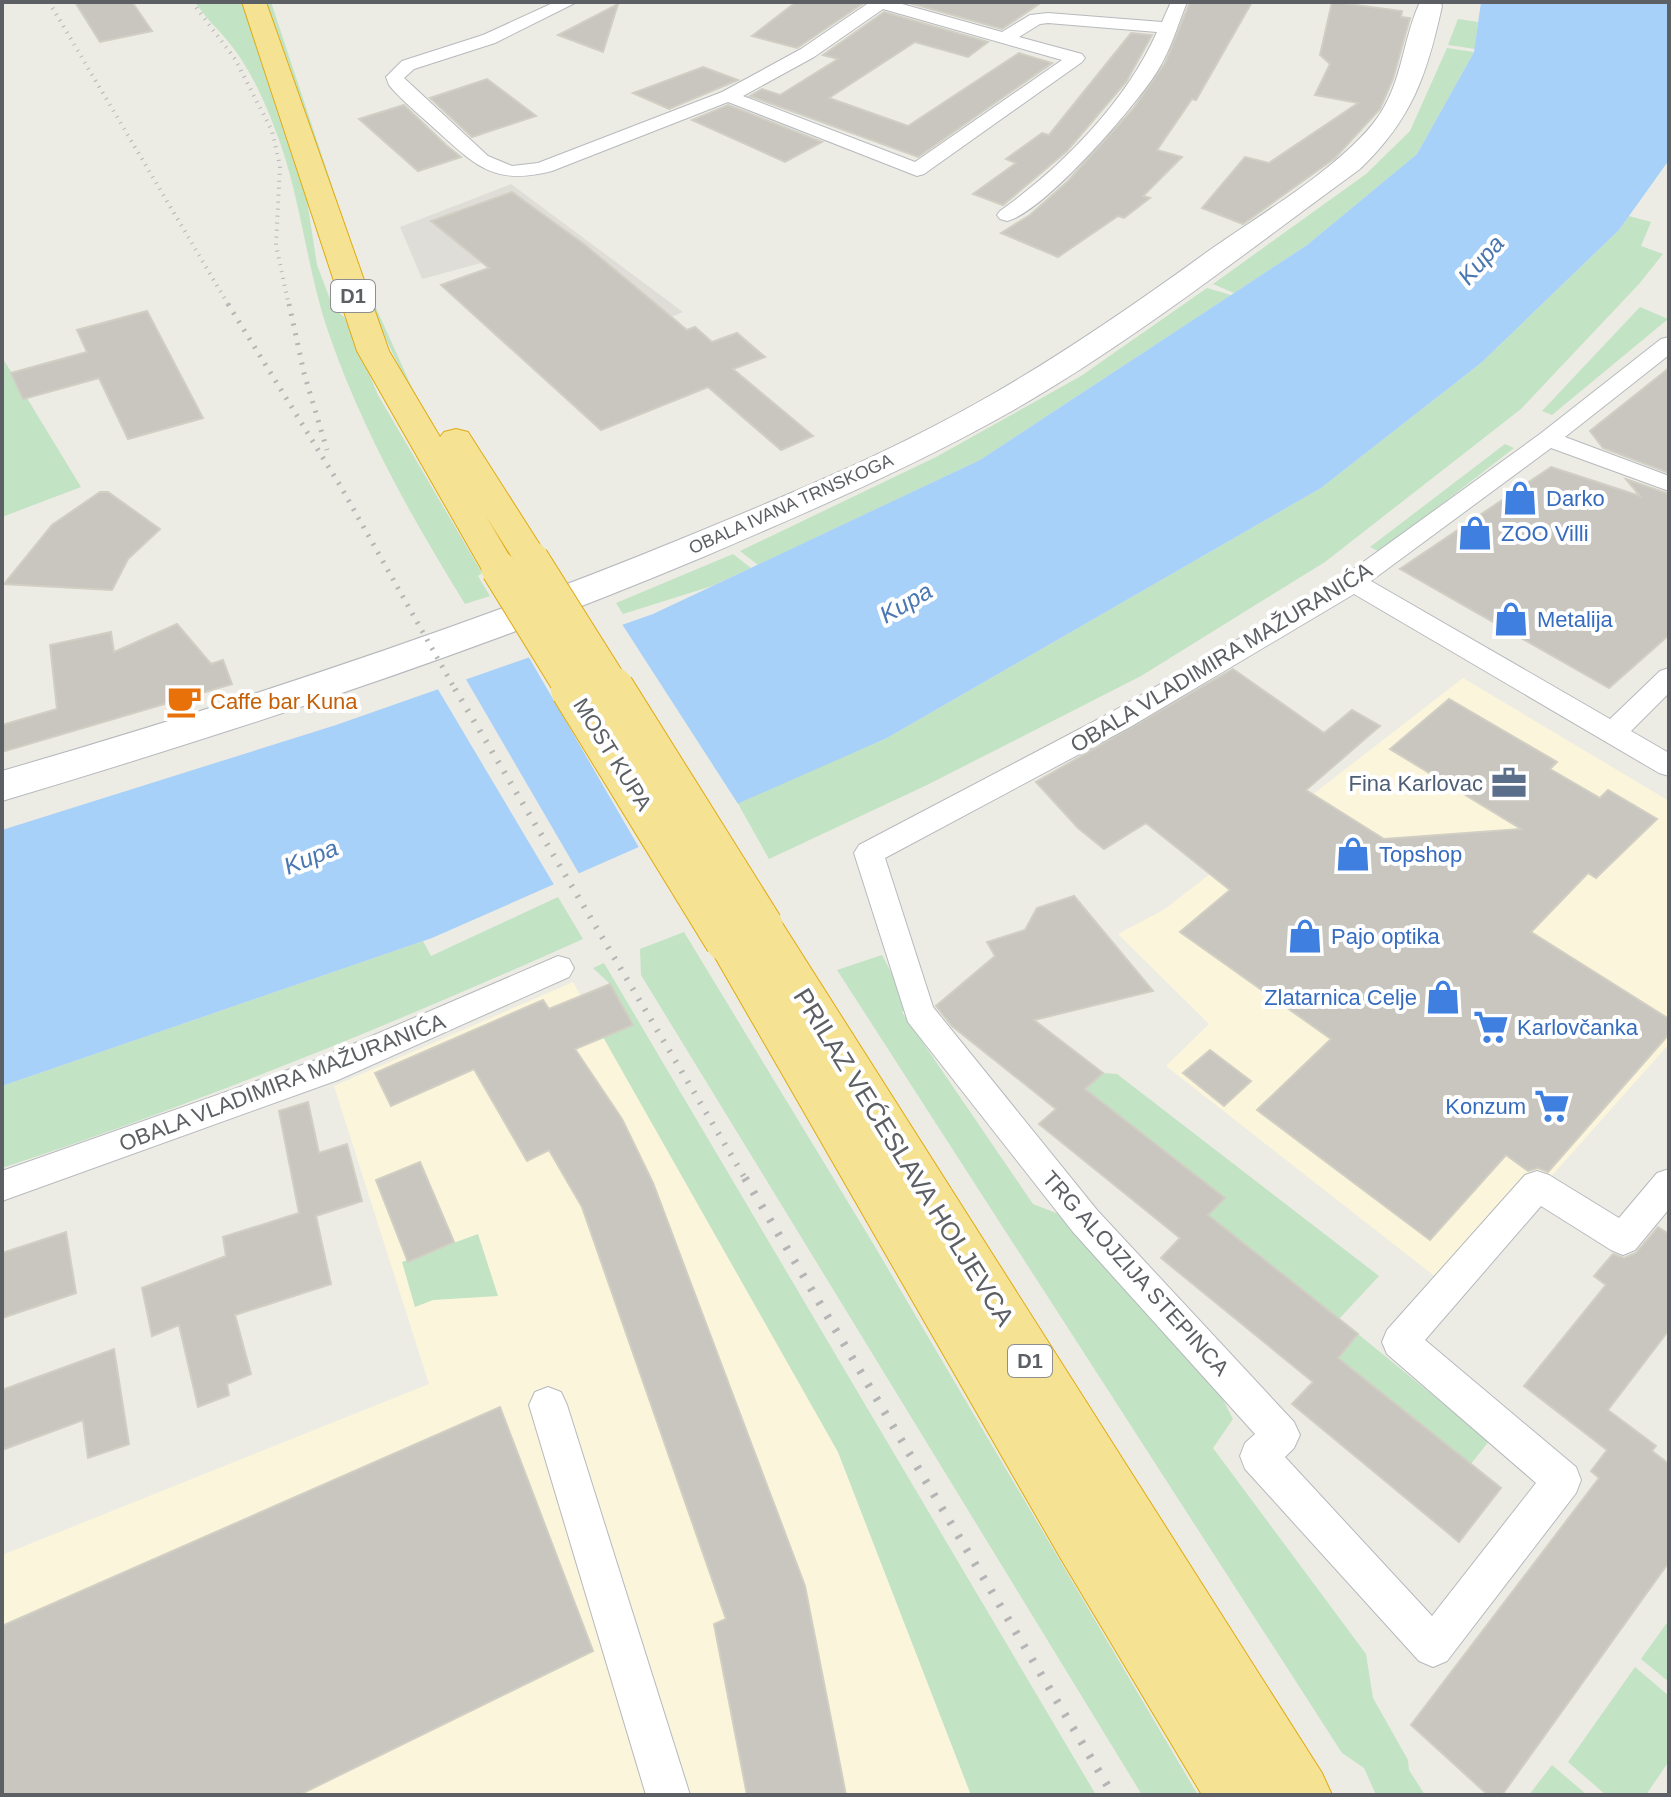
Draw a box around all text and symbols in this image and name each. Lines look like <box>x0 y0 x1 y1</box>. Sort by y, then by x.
water label: Kupa <box>1452 230 1509 290</box>
road number: D1 <box>331 280 375 312</box>
street label: OBALA IVANA TRNSKOGA <box>686 450 896 558</box>
shop icon: Darko <box>1501 479 1539 517</box>
place label: Darko <box>1546 486 1605 511</box>
shop icon: ZOO Villi <box>1456 514 1494 552</box>
place label: ZOO Villi <box>1501 521 1589 546</box>
street label: OBALA VLADIMIRA MAŽURANIĆA <box>1066 557 1377 758</box>
water label: Kupa <box>875 577 937 628</box>
shop icon: Metalija <box>1492 600 1530 638</box>
place label: Metalija <box>1537 607 1614 632</box>
cafe icon: Caffe bar Kuna <box>165 682 203 720</box>
place label: Caffe bar Kuna <box>210 689 358 714</box>
street label: MOST KUPA <box>568 694 657 815</box>
office icon: Fina Karlovac <box>1490 764 1528 802</box>
place label: Fina Karlovac <box>1348 771 1483 796</box>
water label: Kupa <box>280 834 342 880</box>
shop icon: Topshop <box>1334 835 1372 873</box>
place label: Topshop <box>1379 842 1462 867</box>
shop icon: Pajo optika <box>1286 917 1324 955</box>
place label: Pajo optika <box>1331 924 1441 949</box>
shop icon: Zlatarnica Celje <box>1424 978 1462 1016</box>
street label: PRILAZ VEĆESLAVA HOLJEVCA <box>787 983 1021 1332</box>
place label: Zlatarnica Celje <box>1264 985 1417 1010</box>
street label: OBALA VLADIMIRA MAŽURANIĆA <box>116 1008 449 1156</box>
supermarket icon: Karlovčanka <box>1472 1008 1510 1046</box>
place label: Karlovčanka <box>1517 1015 1639 1040</box>
supermarket icon: Konzum <box>1533 1087 1571 1125</box>
place label: Konzum <box>1445 1094 1526 1119</box>
street label: TRG ALOJZIJA STEPINCA <box>1037 1166 1234 1381</box>
road number: D1 <box>1008 1345 1052 1377</box>

